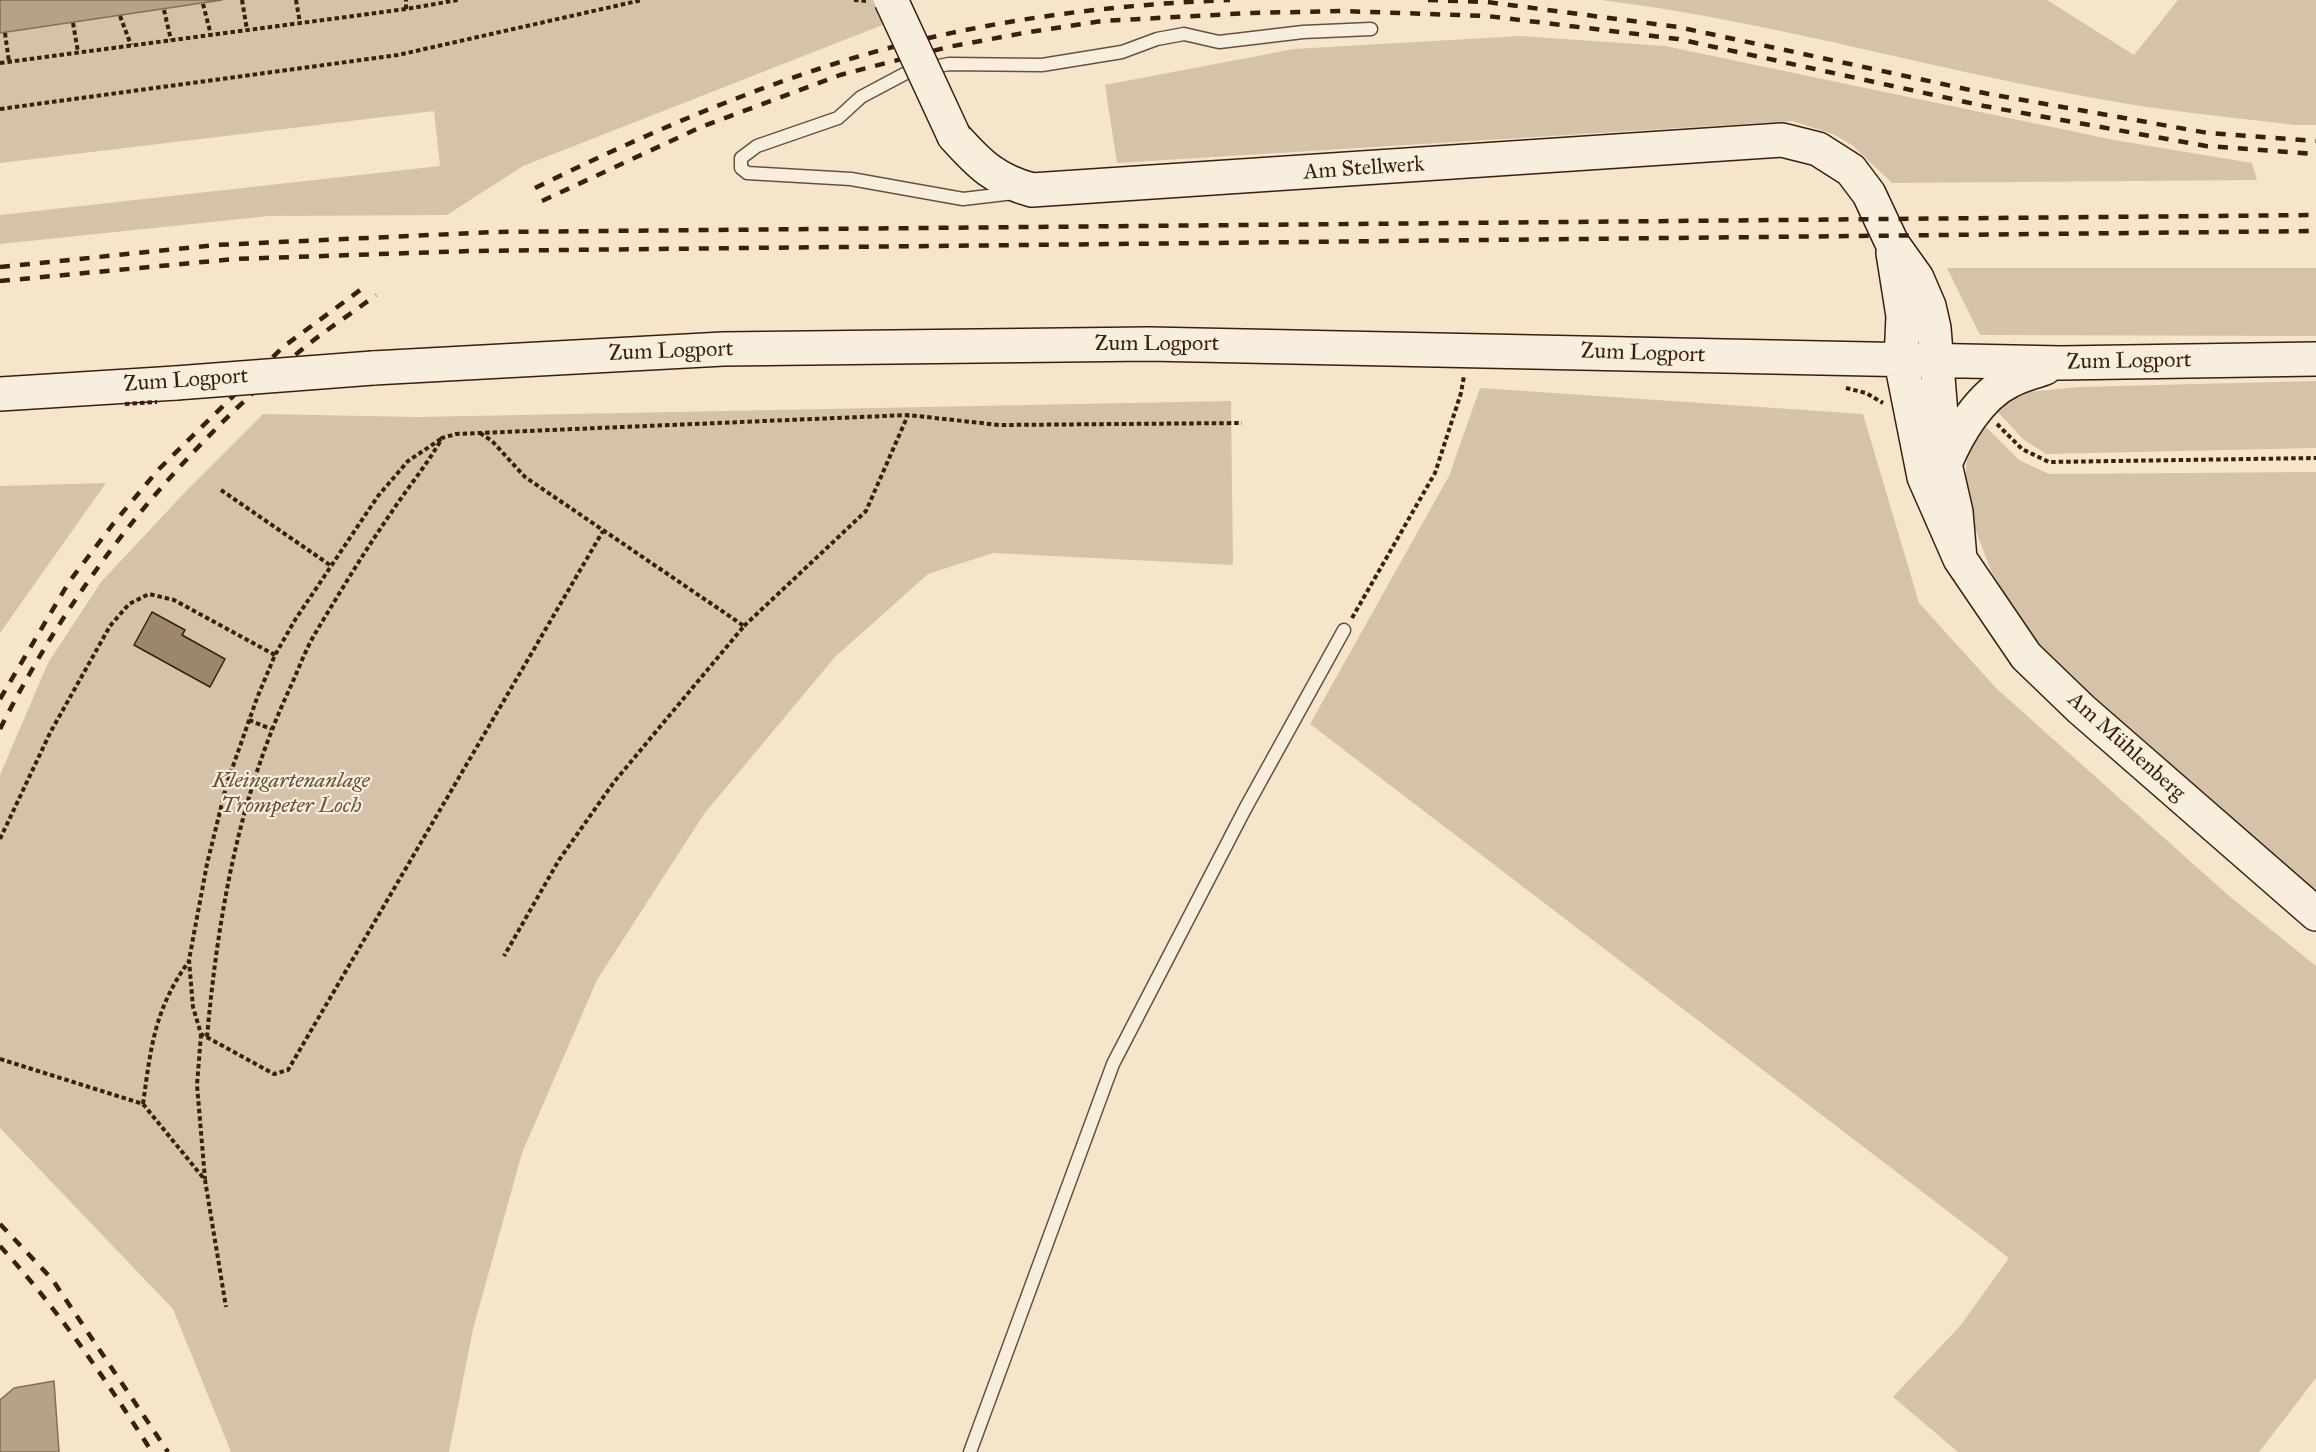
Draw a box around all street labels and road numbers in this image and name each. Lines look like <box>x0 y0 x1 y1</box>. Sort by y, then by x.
street label: Am Stellwerk <box>1303 152 1425 186</box>
street label: Zum Logport <box>1095 332 1219 358</box>
street label: Zum Logport <box>608 337 734 367</box>
street label: Zum Logport <box>1580 339 1706 369</box>
street label: Zum Logport <box>2066 348 2192 376</box>
street label: Zum Logport <box>123 363 249 399</box>
street label: Am Mühlenberg <box>2062 687 2190 807</box>

